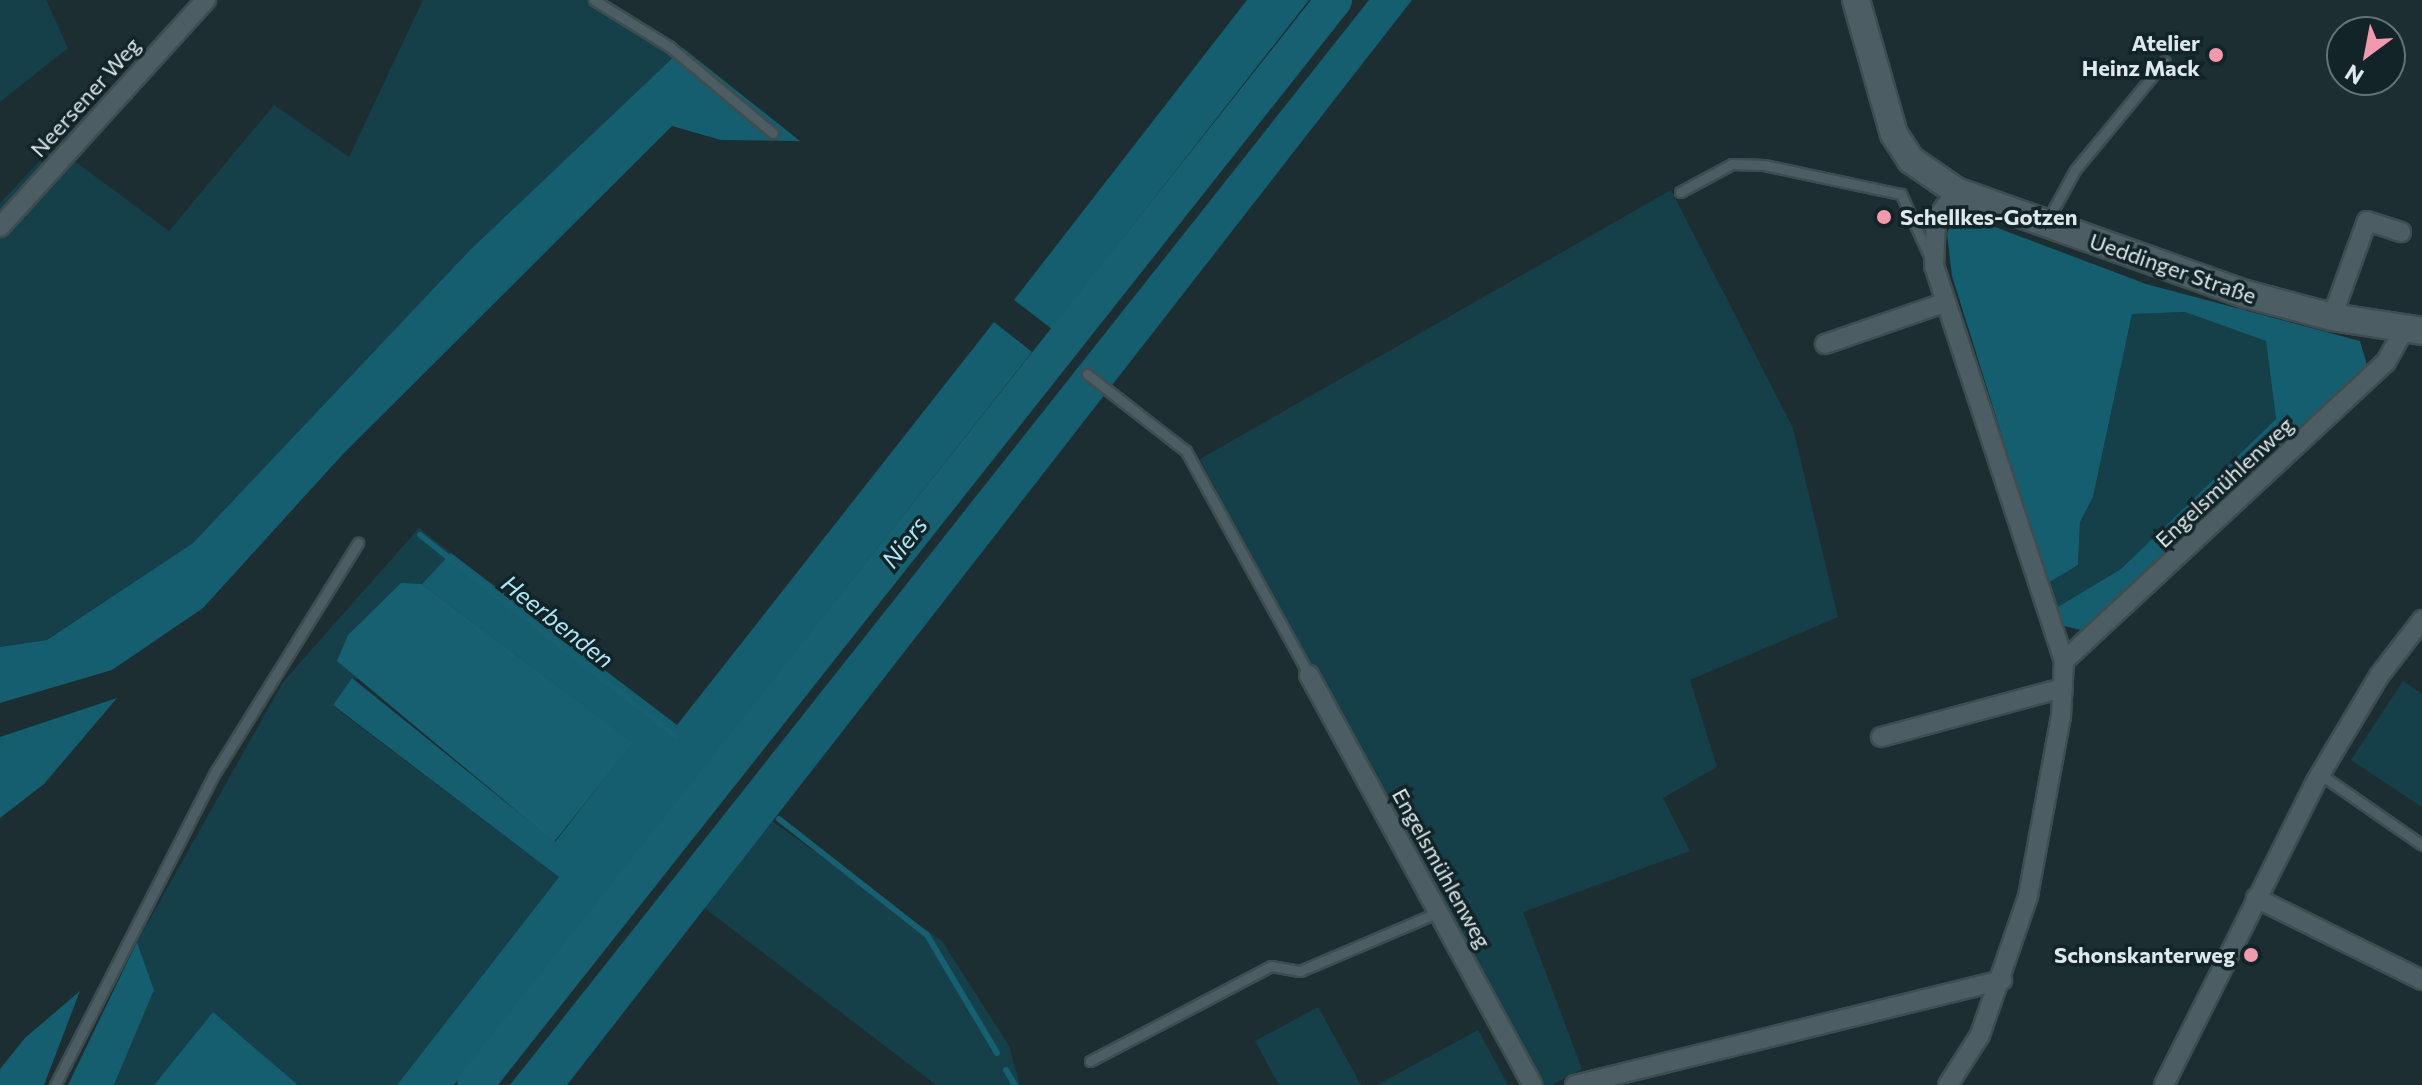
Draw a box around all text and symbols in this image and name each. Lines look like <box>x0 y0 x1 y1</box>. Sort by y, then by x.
north arrow <box>2326 16 2406 96</box>
place label: Atelier Heinz Mack <box>2082 29 2200 80</box>
street label: Neersener Weg <box>25 32 145 162</box>
marker: Atelier Heinz Mack <box>2207 46 2225 64</box>
text: N <box>2340 59 2368 91</box>
place label: Schellkes-Gotzen <box>1900 204 2077 230</box>
marker: Schellkes-Gotzen <box>1875 208 1893 226</box>
street label: Ueddinger Straße <box>2086 227 2260 309</box>
street label: Engelsmühlenweg <box>2150 411 2298 553</box>
water label: Niers <box>875 511 933 573</box>
water label: Heerbenden <box>496 568 620 674</box>
street label: Engelsmühlenweg <box>1387 783 1497 953</box>
place label: Schonskanterweg <box>2054 942 2235 968</box>
marker: Schonskanterweg <box>2242 946 2260 964</box>

